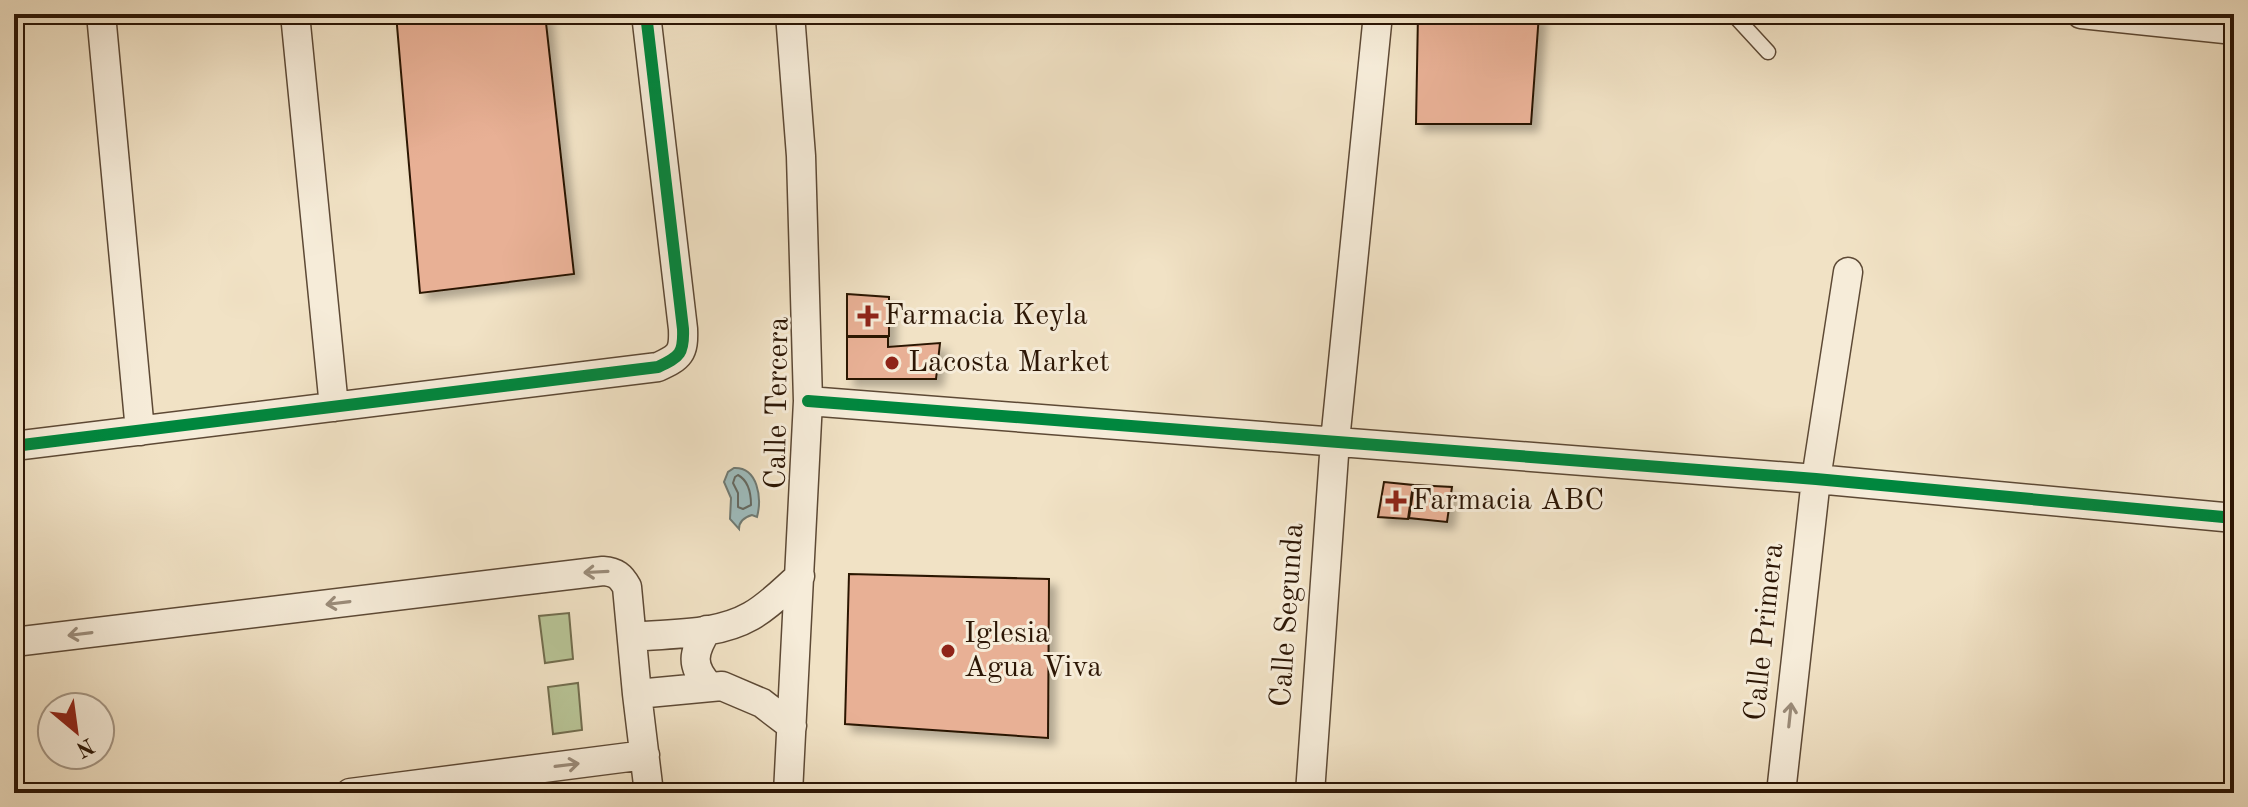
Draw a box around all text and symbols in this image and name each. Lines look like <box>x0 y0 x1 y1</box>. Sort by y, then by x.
place label: Farmacia Keyla <box>884 301 1088 331</box>
marker: Farmacia Keyla <box>859 307 877 325</box>
street label: Calle Tercera <box>761 316 795 490</box>
place label: Lacosta Market <box>908 348 1110 378</box>
marker: Lacosta Market <box>883 354 901 372</box>
place label: Farmacia ABC <box>1412 486 1604 516</box>
marker: Farmacia ABC <box>1387 492 1405 510</box>
street label: Calle Segunda <box>1267 522 1309 708</box>
street label: Calle Primera <box>1741 541 1789 723</box>
one-way arrow <box>583 565 610 580</box>
one-way arrow <box>326 596 351 611</box>
place label: Iglesia Agua Viva <box>964 619 1102 683</box>
one-way arrow <box>67 627 94 642</box>
marker: Iglesia Agua Viva <box>939 642 957 660</box>
north arrow <box>36 691 116 771</box>
one-way arrow <box>1782 703 1797 729</box>
text: N <box>72 733 97 761</box>
one-way arrow <box>553 758 580 773</box>

